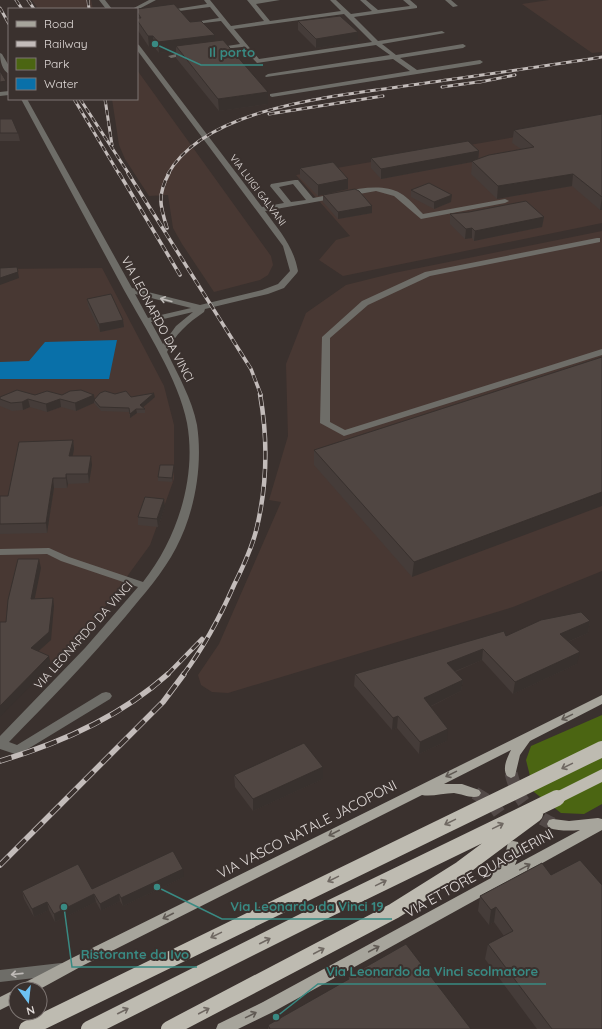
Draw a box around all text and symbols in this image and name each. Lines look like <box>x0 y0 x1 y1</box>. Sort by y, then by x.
legend <box>8 8 138 100</box>
text: Road <box>44 16 74 31</box>
text: Railway <box>44 36 88 51</box>
callout: Il porto <box>201 40 263 65</box>
text: Il porto <box>209 44 255 60</box>
text: Park <box>44 56 69 71</box>
text: Water <box>44 76 79 91</box>
street label: VIA LUIGI GALVANI <box>227 152 289 228</box>
street label: VIA LEONARDO DA VINCI <box>118 254 198 384</box>
one-way arrow <box>160 296 173 303</box>
street label: VIA LEONARDO DA VINCI <box>31 578 135 692</box>
one-way arrow <box>561 714 573 721</box>
one-way arrow <box>561 763 573 770</box>
one-way arrow <box>445 771 457 778</box>
street label: VIA VASCO NATALE JACOPONI <box>214 776 400 882</box>
one-way arrow <box>444 819 456 826</box>
one-way arrow <box>492 822 504 829</box>
street label: VIA ETTORE QUAGLIERINI <box>401 825 557 921</box>
one-way arrow <box>329 830 341 837</box>
one-way arrow <box>519 862 531 870</box>
one-way arrow <box>327 876 339 883</box>
one-way arrow <box>375 879 387 886</box>
callout: Via Leonardo da Vinci 19 <box>222 894 392 919</box>
text: Via Leonardo da Vinci 19 <box>230 898 384 914</box>
one-way arrow <box>162 913 174 920</box>
one-way arrow <box>210 932 222 939</box>
one-way arrow <box>258 936 270 944</box>
callout: Ristorante da Ivo <box>72 942 197 967</box>
one-way arrow <box>368 945 380 952</box>
text: Ristorante da Ivo <box>81 946 189 962</box>
one-way arrow <box>313 947 325 954</box>
callout: Via Leonardo da Vinci scolmatore <box>318 959 546 984</box>
text: Via Leonardo da Vinci scolmatore <box>326 963 538 979</box>
one-way arrow <box>11 971 24 978</box>
north arrow <box>8 981 48 1021</box>
text: N <box>25 1003 36 1018</box>
one-way arrow <box>198 1006 210 1014</box>
one-way arrow <box>117 1007 129 1015</box>
one-way arrow <box>245 1011 257 1018</box>

